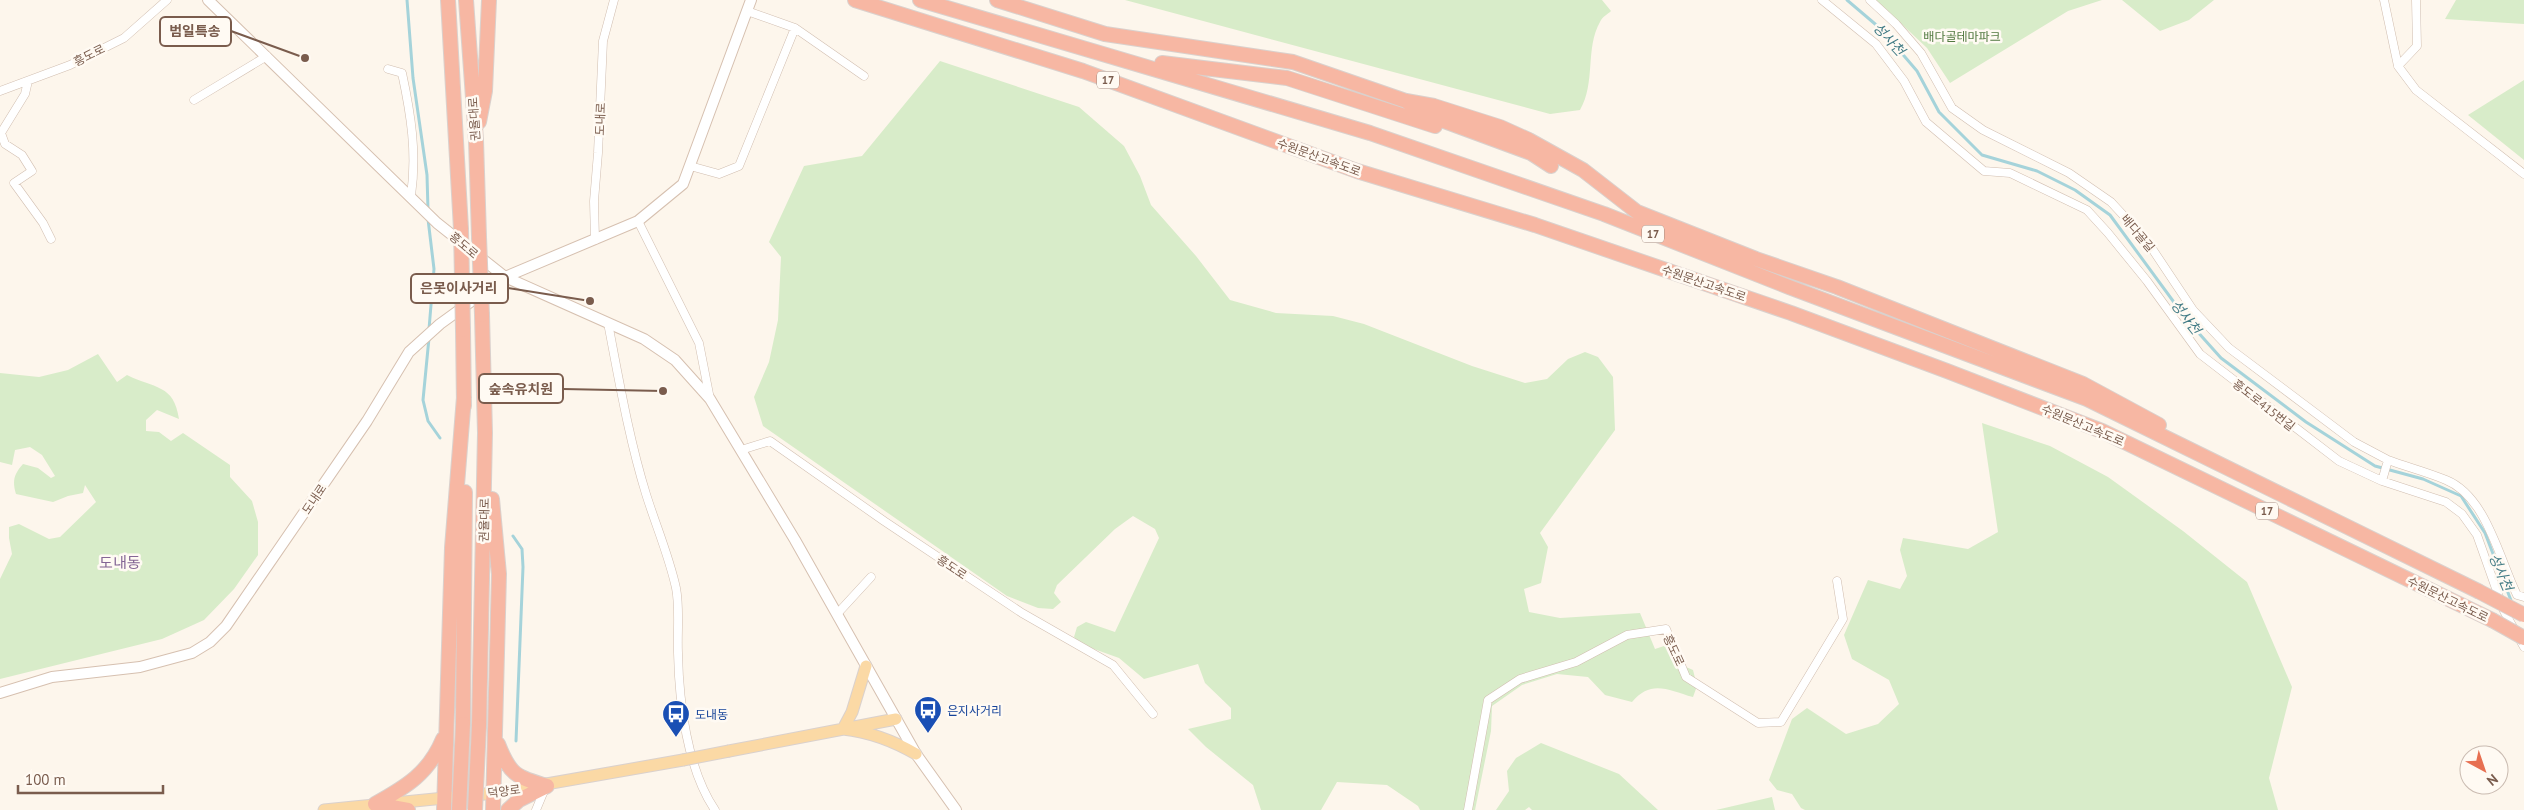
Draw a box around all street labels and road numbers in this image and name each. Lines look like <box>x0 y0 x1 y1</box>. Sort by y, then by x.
street label: 흥도로 <box>71 41 107 69</box>
road number: 17 <box>1097 72 1119 88</box>
street label: 권율대로 <box>465 96 483 142</box>
street label: 도내로 <box>592 102 608 136</box>
street label: 수원문산고속도로 <box>1275 135 1363 179</box>
street label: 배다골길 <box>2118 211 2158 255</box>
road number: 17 <box>1642 225 1664 242</box>
street label: 흥도로 <box>446 229 482 261</box>
street label: 수원문산고속도로 <box>1660 262 1748 304</box>
street label: 흥도로415번길 <box>2230 376 2298 434</box>
street label: 수원문산고속도로 <box>2039 401 2127 449</box>
street label: 도내로 <box>299 481 329 517</box>
street label: 권율대로 <box>476 498 492 542</box>
road number: 17 <box>2256 502 2278 520</box>
street label: 흥도로 <box>934 552 970 582</box>
street label: 수원문산고속도로 <box>2405 573 2491 625</box>
street label: 흥도로 <box>1660 632 1688 668</box>
street label: 덕양로 <box>487 782 521 800</box>

